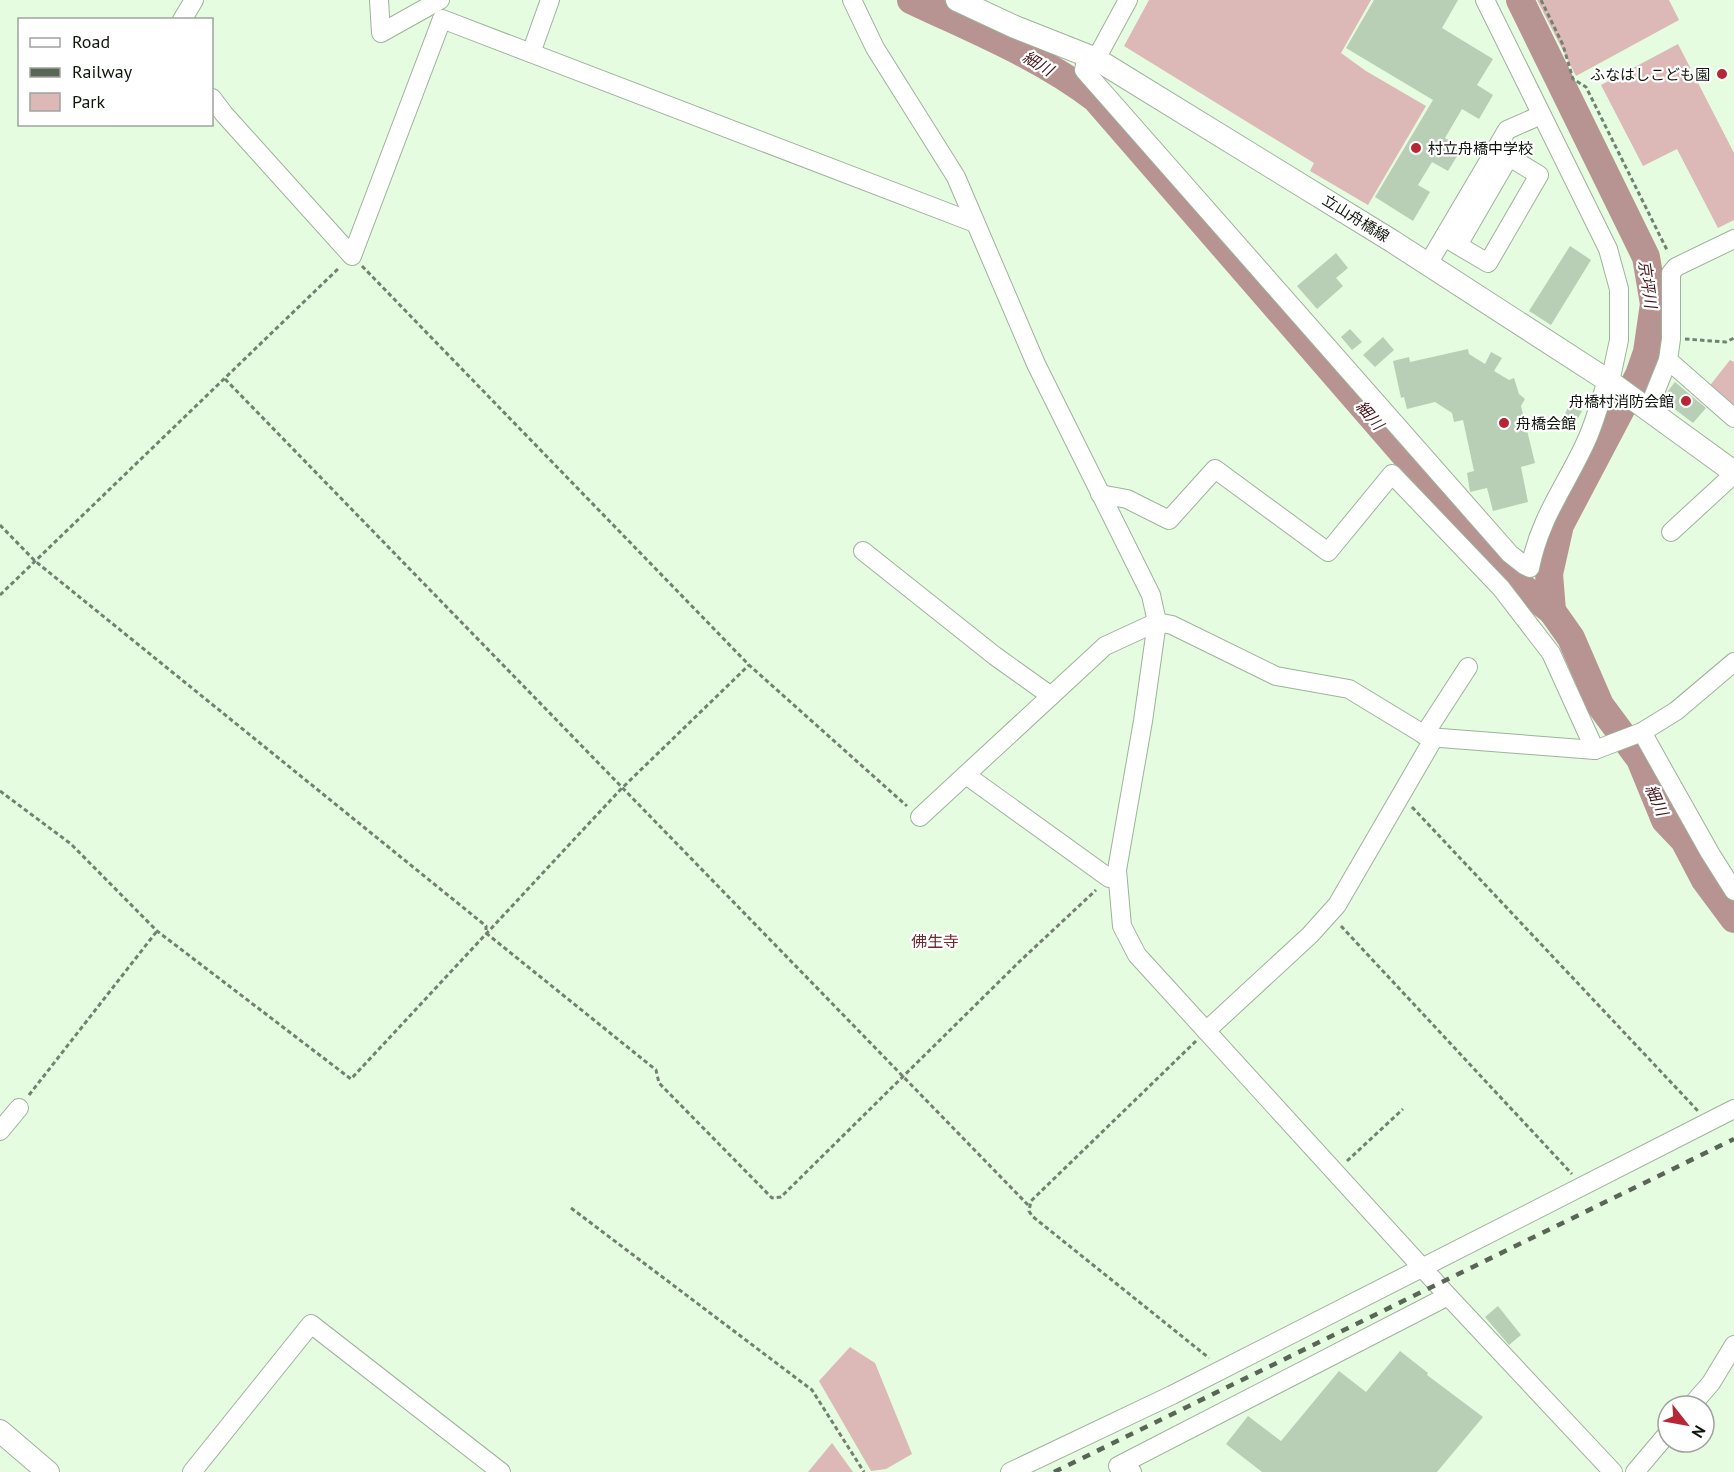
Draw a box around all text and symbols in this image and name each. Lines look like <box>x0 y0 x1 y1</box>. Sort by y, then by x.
legend <box>18 18 213 126</box>
text: Road <box>72 30 110 53</box>
water label: 細川 <box>1019 46 1059 81</box>
text: Railway <box>72 60 133 83</box>
place label: ふなはしこども園 <box>1590 65 1710 84</box>
marker: ふなはしこども園 <box>1715 67 1729 81</box>
text: Park <box>72 90 105 113</box>
place label: 村立舟橋中学校 <box>1428 139 1533 158</box>
marker: 村立舟橋中学校 <box>1409 141 1423 155</box>
street label: 立山舟橋線 <box>1319 190 1393 246</box>
water label: 京坪川 <box>1635 259 1662 311</box>
place label: 舟橋村消防会館 <box>1569 392 1674 411</box>
marker: 舟橋村消防会館 <box>1679 394 1693 408</box>
water label: 細川 <box>1352 396 1389 435</box>
place label: 舟橋会館 <box>1516 414 1576 433</box>
marker: 舟橋会館 <box>1497 416 1511 430</box>
water label: 細川 <box>1641 781 1673 821</box>
district label: 佛生寺 <box>911 931 959 951</box>
north arrow <box>1656 1394 1716 1454</box>
text: N <box>1688 1422 1710 1441</box>

